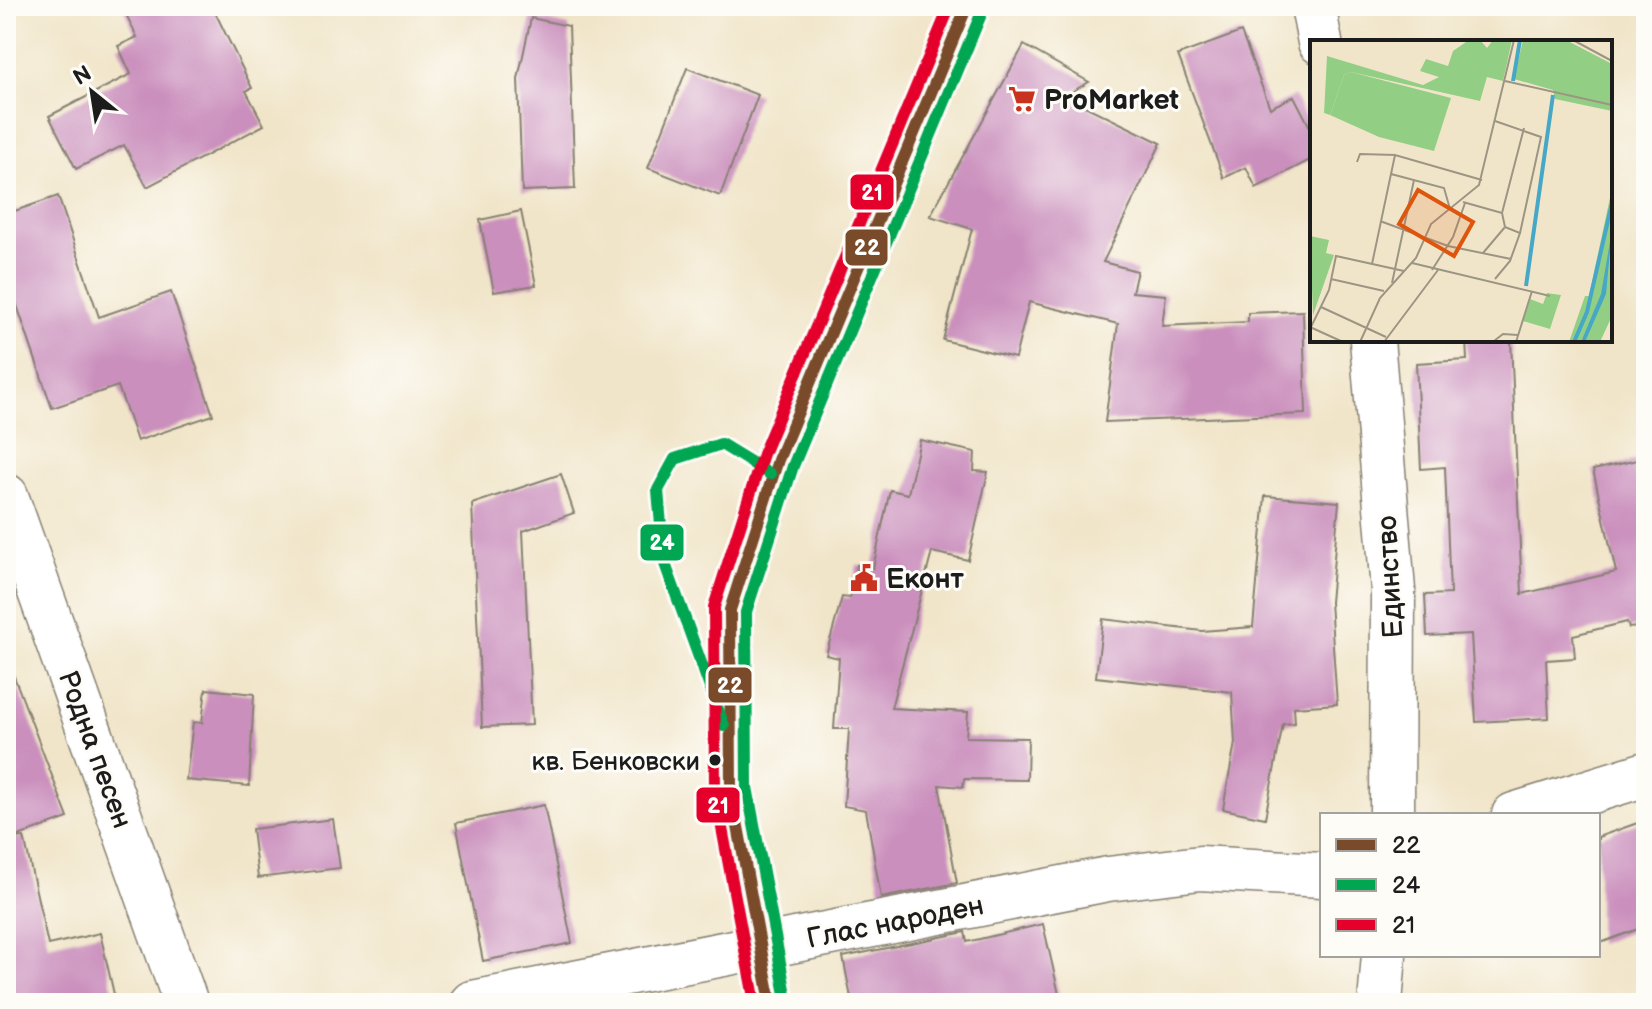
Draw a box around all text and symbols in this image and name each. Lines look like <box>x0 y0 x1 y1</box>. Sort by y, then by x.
inset map <box>1310 40 1612 342</box>
north arrow <box>52 52 132 132</box>
text: N <box>69 60 97 92</box>
supermarket icon: ProMarket <box>1007 84 1037 114</box>
place label: ProMarket <box>1044 84 1179 117</box>
line badge: 21 <box>849 173 895 211</box>
text: 21 <box>861 180 883 207</box>
line badge: 22 <box>844 228 889 267</box>
text: 22 <box>854 235 880 262</box>
street label: Единство <box>1371 515 1410 639</box>
line badge: 24 <box>639 523 685 562</box>
text: 24 <box>649 530 675 557</box>
public building icon: Еконт <box>849 563 879 593</box>
place label: Еконт <box>886 563 965 596</box>
street label: Родна песен <box>51 666 138 833</box>
line badge: 22 <box>707 666 753 704</box>
text: 22 <box>717 673 743 700</box>
place label: кв. Бенковски <box>532 747 700 778</box>
marker: кв. Бенковски <box>707 752 723 768</box>
line badge: 21 <box>695 786 741 824</box>
text: 21 <box>707 793 729 820</box>
legend <box>1320 813 1600 957</box>
text: 22 <box>1392 831 1420 860</box>
text: 24 <box>1392 871 1421 900</box>
street label: Глас народен <box>804 889 987 956</box>
text: 21 <box>1392 911 1415 940</box>

